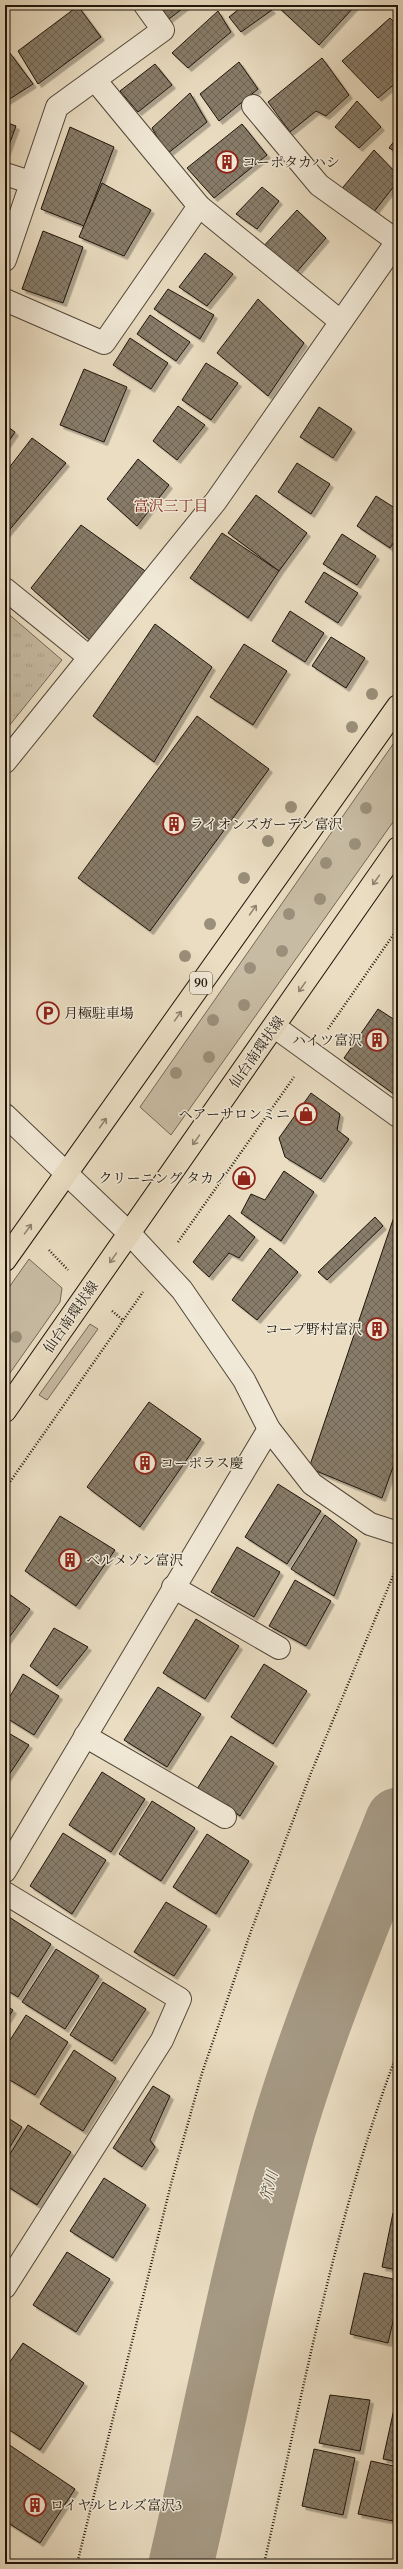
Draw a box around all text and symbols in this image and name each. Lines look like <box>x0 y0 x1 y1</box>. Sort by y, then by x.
building icon: コーポタカハシ <box>214 149 240 175</box>
place label: コーポタカハシ <box>242 153 340 172</box>
district label: 富沢三丁目 <box>133 496 209 516</box>
building icon: ライオンズガーデン富沢 <box>161 811 187 837</box>
place label: ライオンズガーデン富沢 <box>190 815 342 834</box>
one-way arrow <box>372 875 380 886</box>
one-way arrow <box>249 905 257 916</box>
road number: 90 <box>190 972 212 994</box>
one-way arrow <box>298 982 306 993</box>
parking icon: 月極駐車場 <box>35 1000 61 1026</box>
place label: 月極駐車場 <box>64 1004 134 1023</box>
one-way arrow <box>174 1011 182 1022</box>
street label: 仙台南環状線 <box>225 1012 289 1092</box>
building icon: ハイツ富沢 <box>364 1027 390 1053</box>
place label: ハイツ富沢 <box>292 1031 362 1050</box>
shop icon: ヘアーサロンミニ <box>293 1101 319 1127</box>
place label: ヘアーサロンミニ <box>179 1105 290 1124</box>
one-way arrow <box>99 1118 107 1129</box>
one-way arrow <box>192 1134 200 1145</box>
shop icon: クリーニング タカノ <box>231 1165 257 1191</box>
place label: クリーニング タカノ <box>99 1169 228 1188</box>
one-way arrow <box>24 1223 32 1234</box>
one-way arrow <box>109 1252 117 1263</box>
street label: 仙台南環状線 <box>39 1277 103 1357</box>
building icon: コープ野村富沢 <box>364 1316 390 1342</box>
place label: コープ野村富沢 <box>265 1320 362 1339</box>
building icon: コーポラス慶 <box>132 1450 158 1476</box>
place label: コーポラス慶 <box>160 1454 244 1473</box>
building icon: ベルメゾン富沢 <box>57 1547 83 1573</box>
place label: ベルメゾン富沢 <box>86 1551 183 1570</box>
water label: 笊川 <box>255 2167 283 2203</box>
building icon: ロイヤルヒルズ富沢3 <box>22 2492 48 2518</box>
place label: ロイヤルヒルズ富沢3 <box>50 2496 182 2515</box>

